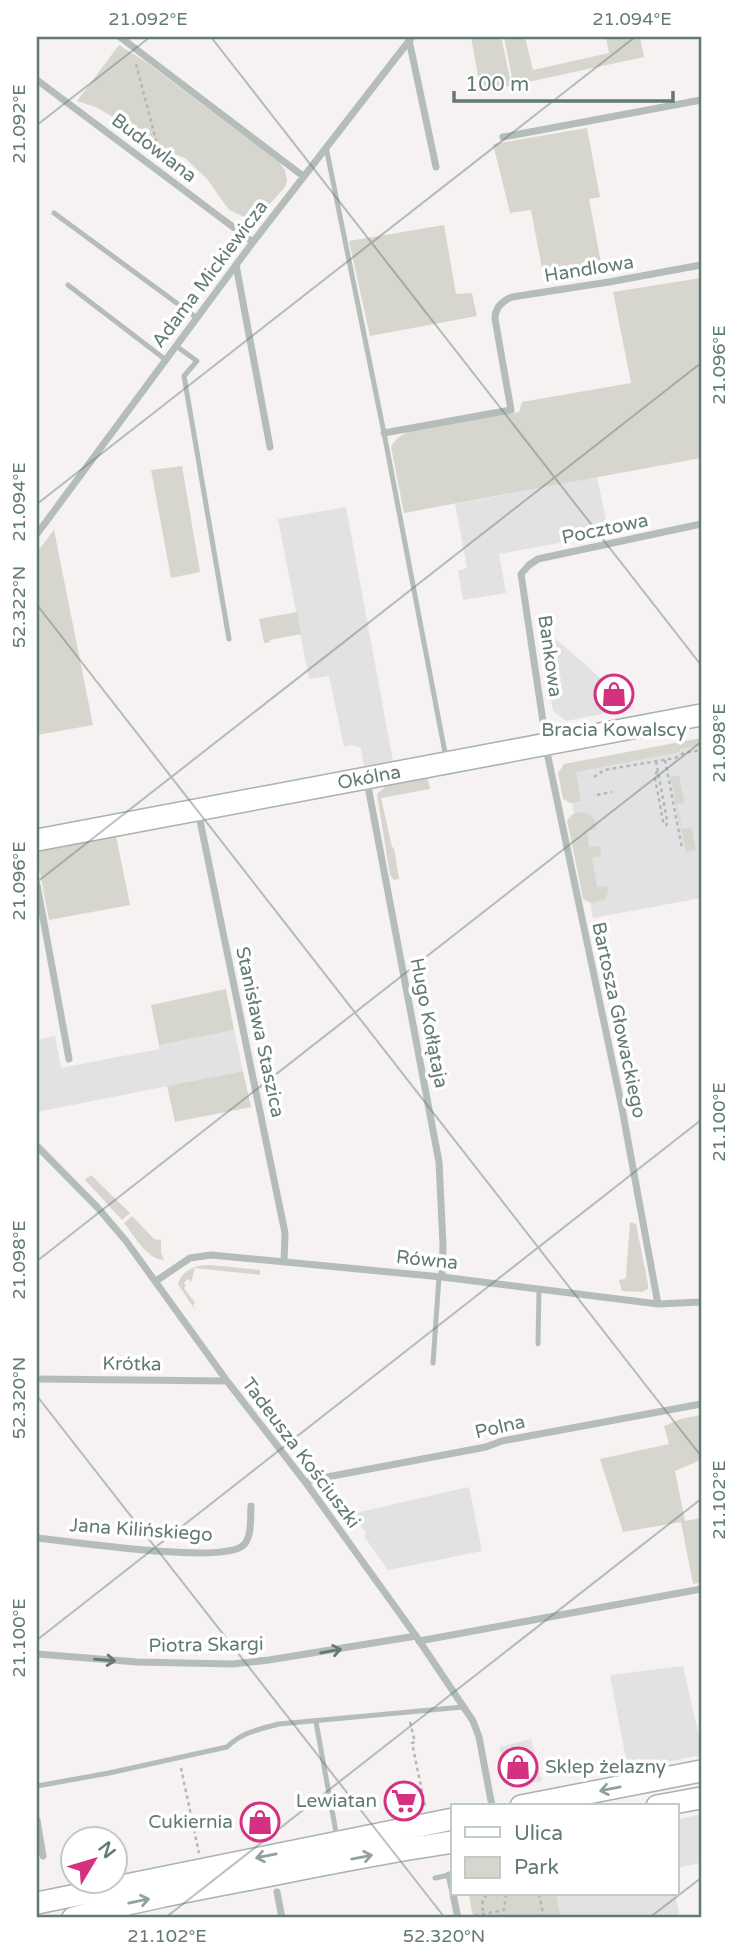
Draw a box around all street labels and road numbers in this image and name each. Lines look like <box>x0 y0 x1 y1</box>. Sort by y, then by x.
street label: Budowlana <box>107 109 201 187</box>
street label: Adama Mickiewicza <box>148 196 272 352</box>
street label: Handlowa <box>543 251 635 287</box>
street label: Pocztowa <box>560 509 650 549</box>
street label: Bankowa <box>533 614 567 698</box>
street label: Okólna <box>336 761 403 794</box>
street label: Bartosza Głowackiego <box>587 920 651 1120</box>
street label: Stanisława Staszica <box>231 945 289 1119</box>
street label: Hugo Kołłątaja <box>406 956 452 1090</box>
street label: Równa <box>395 1246 459 1274</box>
street label: Krótka <box>102 1352 162 1376</box>
street label: Tadeusza Kościuszki <box>237 1373 365 1533</box>
street label: Polna <box>473 1411 527 1443</box>
street label: Jana Kilińskiego <box>69 1514 213 1546</box>
street label: Piotra Skargi <box>148 1633 264 1657</box>

